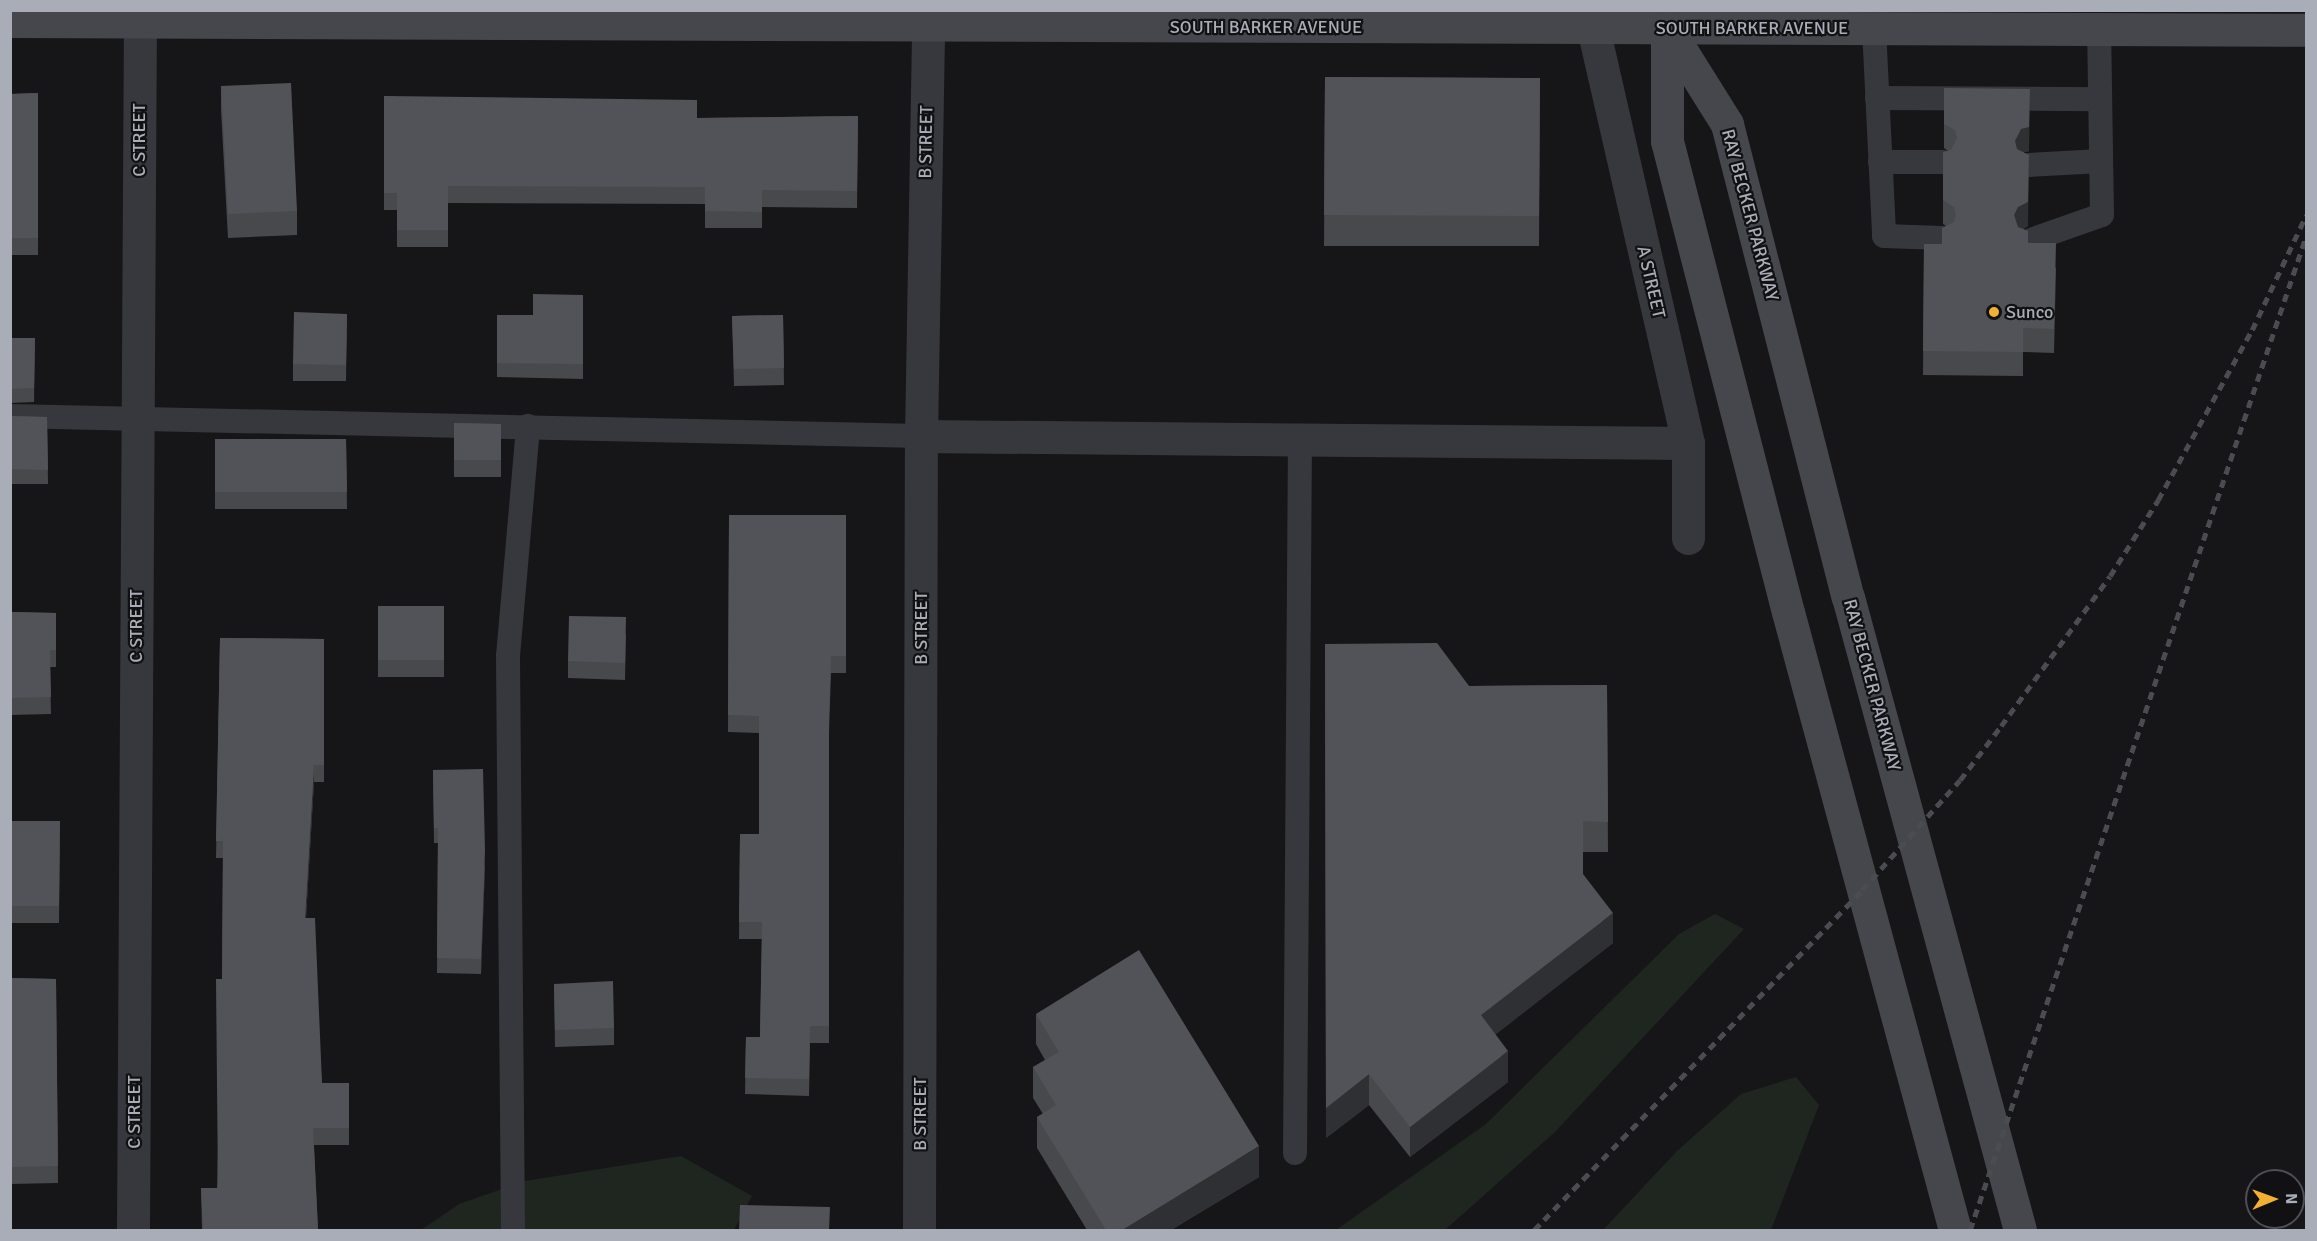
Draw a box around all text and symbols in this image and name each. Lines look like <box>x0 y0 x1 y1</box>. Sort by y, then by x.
street label: SOUTH BARKER AVENUE <box>1170 16 1362 38</box>
street label: SOUTH BARKER AVENUE <box>1656 17 1848 39</box>
street label: C STREET <box>128 103 150 177</box>
street label: B STREET <box>915 105 937 179</box>
street label: RAY BECKER PARKWAY <box>1717 127 1783 303</box>
street label: A STREET <box>1632 244 1670 320</box>
place label: Sunco <box>2006 301 2053 323</box>
marker: Sunco <box>1987 305 2001 319</box>
street label: C STREET <box>125 589 147 663</box>
street label: B STREET <box>910 591 932 665</box>
street label: RAY BECKER PARKWAY <box>1839 597 1905 773</box>
street label: C STREET <box>123 1075 145 1149</box>
street label: B STREET <box>909 1077 931 1151</box>
north arrow <box>2245 1169 2305 1229</box>
text: N <box>2281 1193 2301 1204</box>

